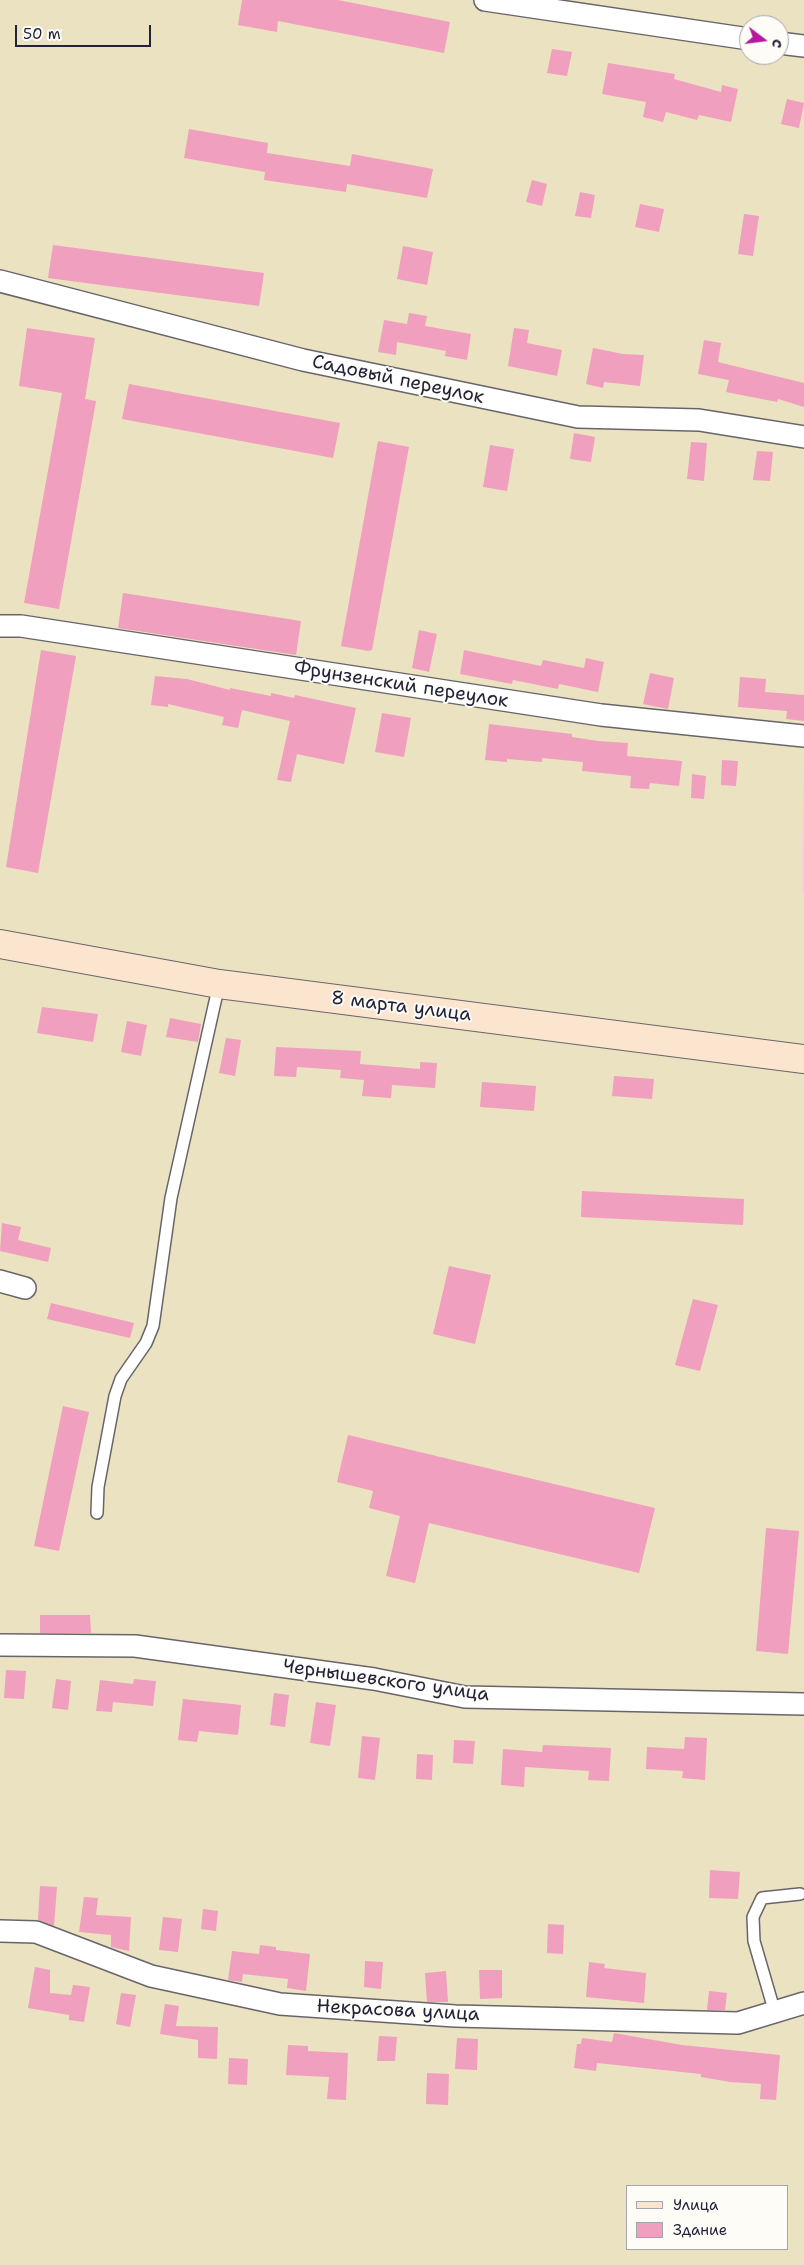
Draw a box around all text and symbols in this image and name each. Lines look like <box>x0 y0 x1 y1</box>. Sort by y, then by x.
scale bar <box>18 15 154 47</box>
north arrow <box>739 15 789 65</box>
text: 50 m <box>23 24 61 44</box>
text: С <box>768 37 787 50</box>
street label: Садовый переулок <box>310 351 486 409</box>
street label: Фрунзенский переулок <box>292 657 510 713</box>
street label: 8 марта улица <box>330 987 472 1027</box>
street label: Чернышевского улица <box>281 1655 491 1707</box>
street label: Некрасова улица <box>316 1995 480 2027</box>
legend <box>626 2185 789 2250</box>
text: Улица <box>673 2195 718 2215</box>
text: Здание <box>673 2220 727 2240</box>

